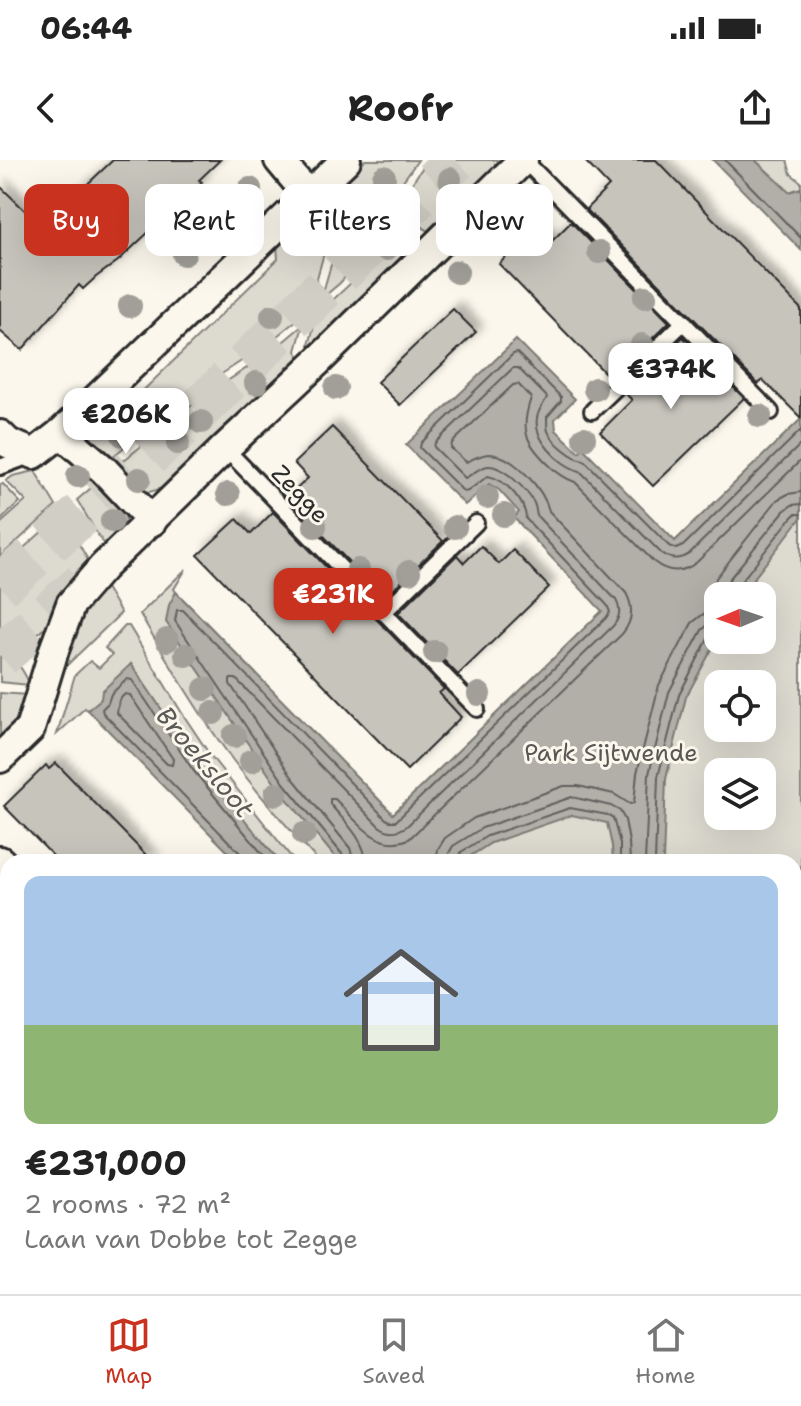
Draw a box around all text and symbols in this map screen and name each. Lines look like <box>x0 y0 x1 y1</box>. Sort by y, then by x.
text: 06:44 <box>40 8 132 49</box>
text: Roofr <box>348 84 453 133</box>
icon: back <box>24 86 68 130</box>
icon: share <box>733 86 777 130</box>
chip: Buy <box>24 184 129 256</box>
chip: Rent <box>145 184 264 256</box>
chip: Filters <box>280 184 420 256</box>
chip: New <box>436 184 553 256</box>
pin: €374K <box>615 343 727 411</box>
text: €374K <box>626 351 716 386</box>
pin: €206K <box>70 388 182 456</box>
text: €206K <box>81 396 171 431</box>
street label: Zegge <box>264 458 336 530</box>
pin: €231K <box>277 568 389 636</box>
text: €231K <box>292 576 374 611</box>
north arrow <box>704 582 776 654</box>
map controls <box>704 582 776 830</box>
button: locate <box>704 670 776 742</box>
water label: Broeksloot <box>148 699 263 825</box>
park label: Park Sijtwende <box>524 737 698 769</box>
button: layers <box>704 758 776 830</box>
icon: home <box>329 928 473 1072</box>
text: €231,000 <box>24 1140 187 1186</box>
text: 2 rooms · 72 m² <box>24 1186 231 1221</box>
text: Laan van Dobbe tot Zegge <box>24 1221 358 1256</box>
tab: Map <box>105 1313 152 1390</box>
tab: Saved <box>363 1313 425 1390</box>
tab: Home <box>635 1313 696 1390</box>

